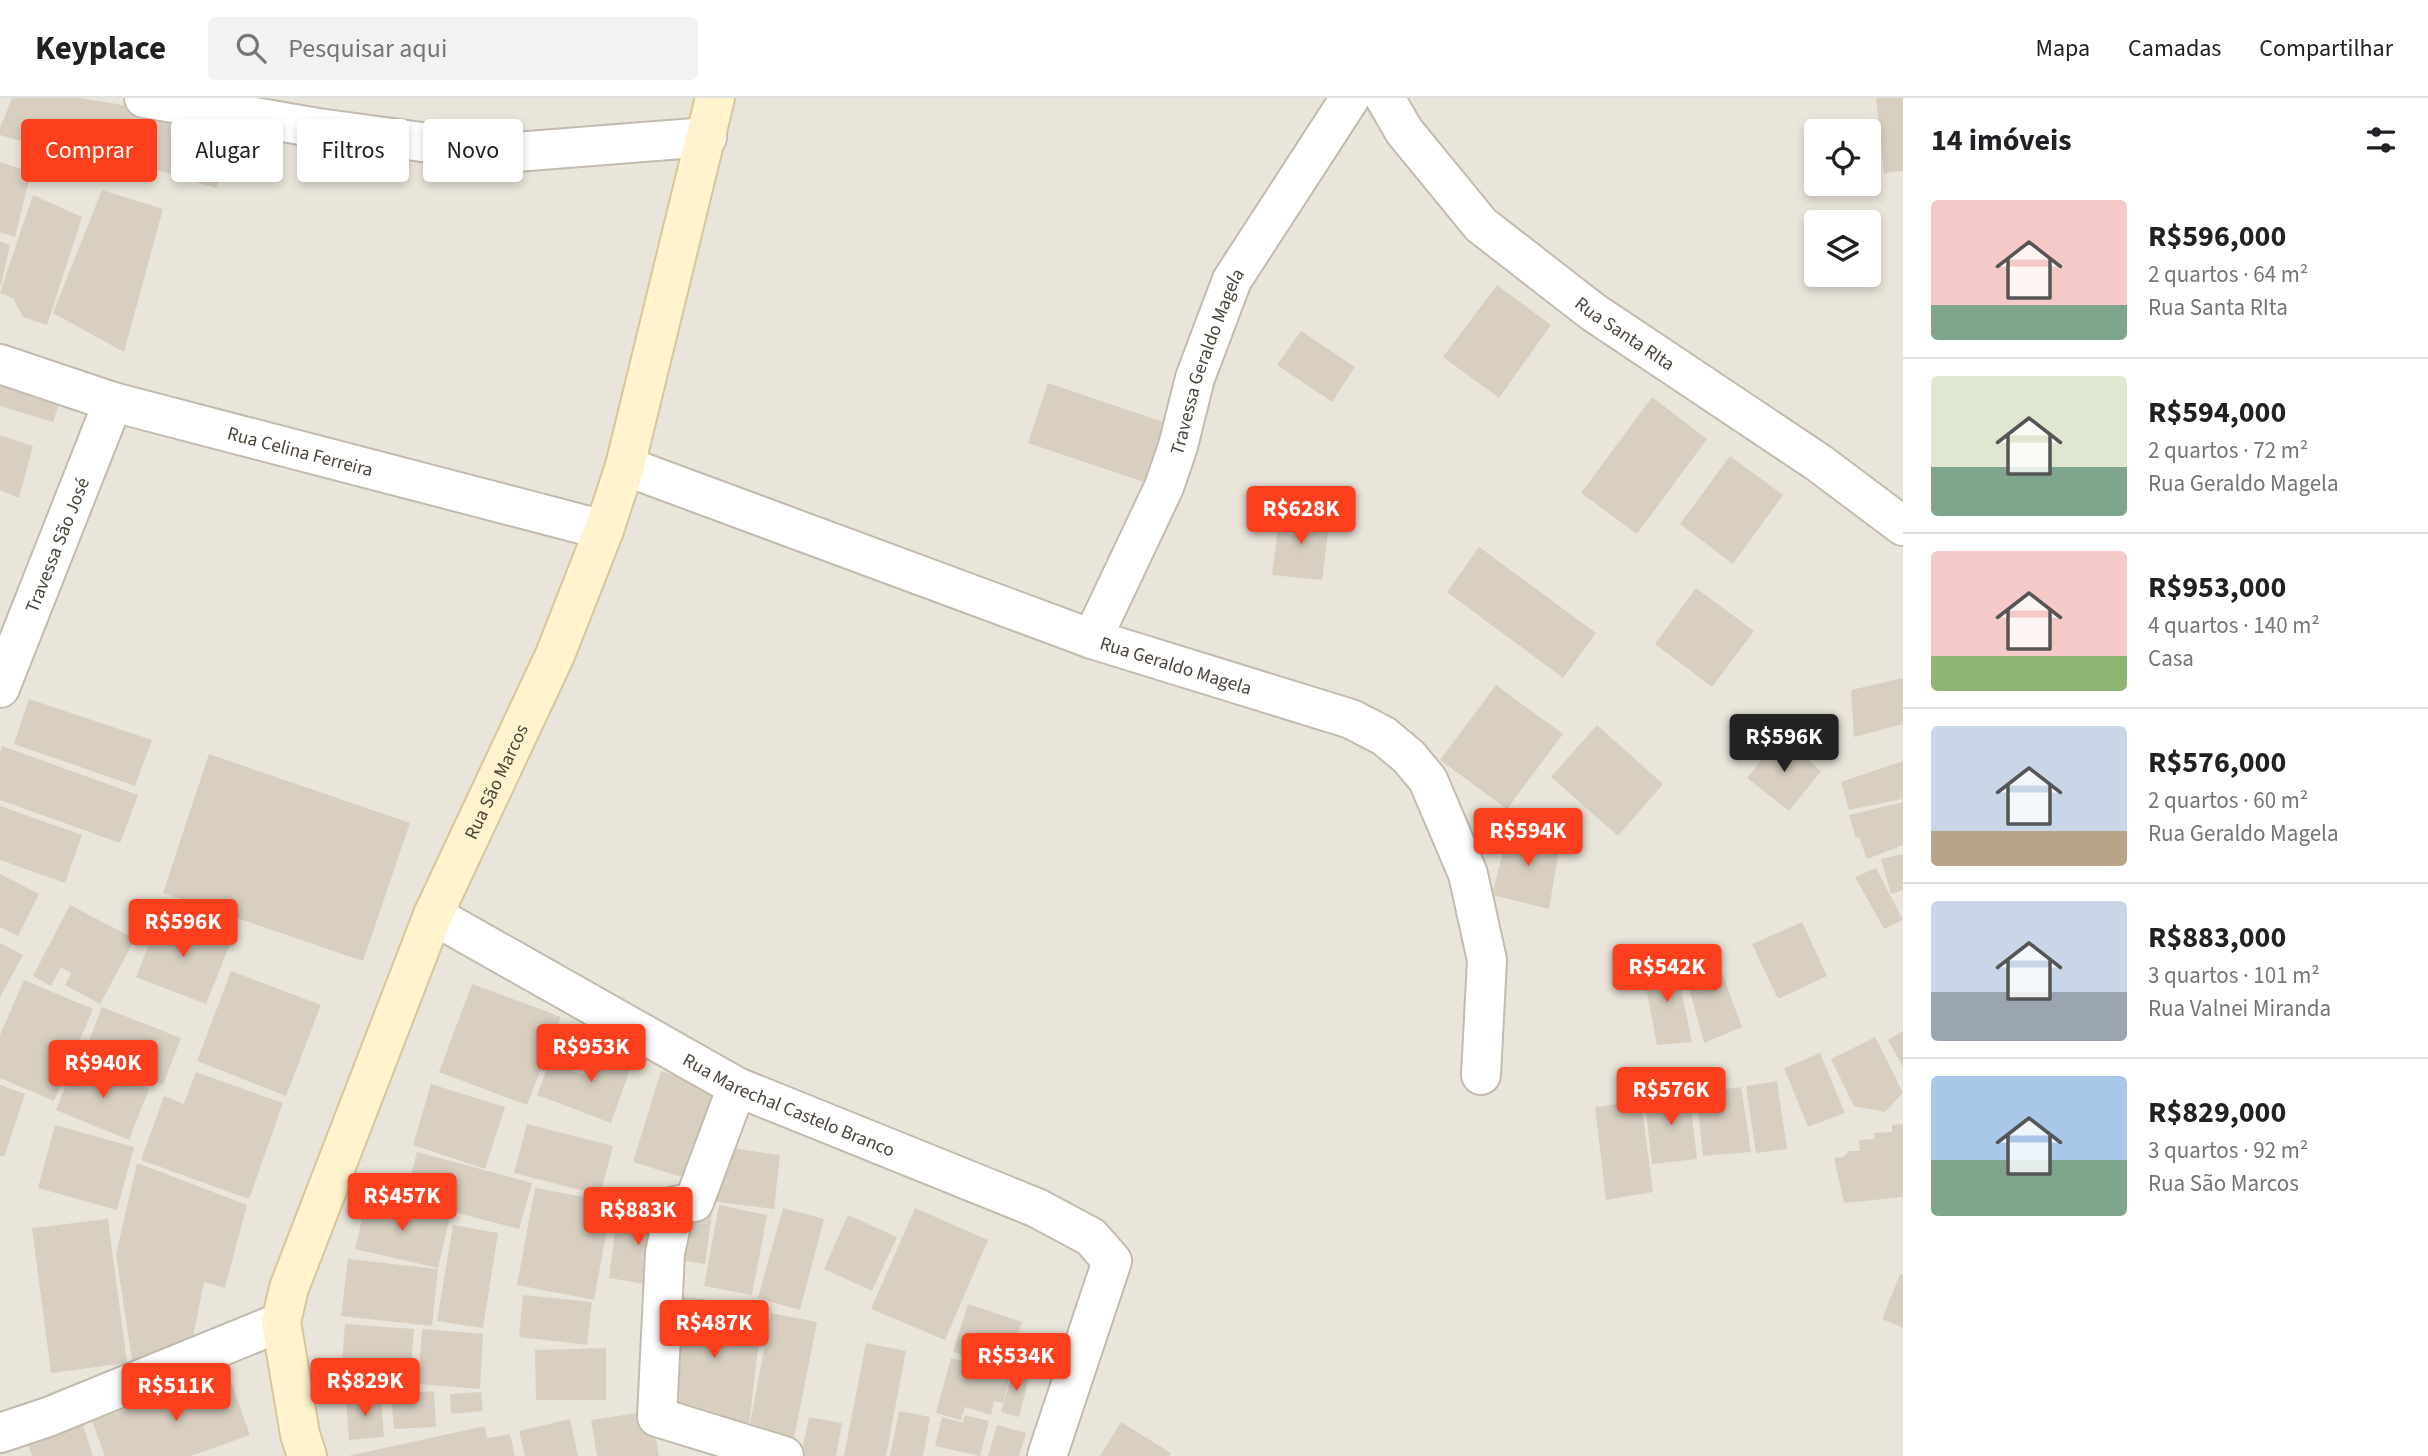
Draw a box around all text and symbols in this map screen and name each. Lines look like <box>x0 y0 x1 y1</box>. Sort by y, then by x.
search box <box>208 17 698 80</box>
text: Keyplace <box>35 25 166 72</box>
icon: search <box>232 29 270 67</box>
text: Pesquisar aqui <box>288 30 447 67</box>
text: Mapa <box>2035 31 2090 66</box>
text: Camadas <box>2128 31 2221 66</box>
text: Compartilhar <box>2259 31 2393 66</box>
chip: Comprar <box>21 119 157 182</box>
chip: Alugar <box>171 119 283 182</box>
chip: Filtros <box>297 119 409 182</box>
chip: Novo <box>423 119 523 182</box>
map controls <box>1804 119 1881 287</box>
button: locate <box>1804 119 1881 196</box>
text: 14 imóveis <box>1931 119 2072 162</box>
icon: filters <box>2362 121 2400 159</box>
button: layers <box>1804 210 1881 287</box>
text: R$596,000 <box>2148 215 2286 258</box>
icon: home <box>1987 228 2071 312</box>
text: 2 quartos · 64 m² <box>2148 258 2308 291</box>
street label: Travessa Geraldo Magela <box>1164 263 1251 459</box>
street label: Rua Santa RIta <box>1569 291 1680 378</box>
text: Rua Santa RIta <box>2148 291 2288 324</box>
text: R$594,000 <box>2148 391 2286 434</box>
icon: home <box>1987 404 2071 488</box>
street label: Rua Celina Ferreira <box>224 420 376 484</box>
text: 2 quartos · 72 m² <box>2148 434 2308 467</box>
text: Rua Geraldo Magela <box>2148 467 2339 500</box>
street label: Travessa São José <box>19 474 97 617</box>
pin: R$628K <box>1244 486 1358 546</box>
text: R$628K <box>1263 492 1339 525</box>
text: R$953,000 <box>2148 566 2286 609</box>
icon: home <box>1987 579 2071 663</box>
text: 4 quartos · 140 m² <box>2148 609 2320 642</box>
street label: Rua Geraldo Magela <box>1096 630 1255 703</box>
text: Casa <box>2148 642 2194 675</box>
pin: R$596K <box>1727 714 1841 774</box>
street label: Rua São Marcos <box>458 720 536 844</box>
text: R$596K <box>1746 720 1822 753</box>
text: R$576,000 <box>2148 741 2286 784</box>
icon: home <box>1987 754 2071 838</box>
text: 2 quartos · 60 m² <box>2148 784 2308 817</box>
pin: R$594K <box>1471 808 1585 868</box>
text: R$594K <box>1490 814 1566 847</box>
text: Rua Geraldo Magela <box>2148 817 2339 850</box>
pin: R$596K <box>126 900 240 959</box>
text: R$596K <box>145 905 221 938</box>
text: R$883,000 <box>2148 916 2286 959</box>
icon: home <box>1987 929 2071 1013</box>
pin: R$542K <box>1610 944 1724 1004</box>
text: R$542K <box>1629 950 1705 983</box>
text: 3 quartos · 101 m² <box>2148 959 2320 992</box>
text: Rua Valnei Miranda <box>2148 992 2331 1025</box>
pin: R$953K <box>534 1024 648 1084</box>
text: R$953K <box>553 1030 629 1063</box>
pin: R$940K <box>46 1040 160 1100</box>
text: R$940K <box>65 1046 141 1079</box>
street label: Rua Marechal Castelo Branco <box>677 1047 899 1164</box>
pin: R$576K <box>1614 1068 1728 1127</box>
text: R$576K <box>1633 1073 1709 1106</box>
text: R$829,000 <box>2148 1091 2286 1134</box>
icon: home <box>1987 1104 2071 1188</box>
text: 3 quartos · 92 m² <box>2148 1134 2308 1167</box>
text: Rua São Marcos <box>2148 1167 2299 1200</box>
pin: R$457K <box>345 1174 459 1233</box>
text: R$457K <box>364 1179 440 1212</box>
pin: R$883K <box>581 1188 695 1247</box>
text: R$883K <box>600 1193 676 1226</box>
pin: R$487K <box>657 1300 771 1360</box>
text: R$487K <box>676 1306 752 1339</box>
pin: R$534K <box>959 1334 1073 1393</box>
text: R$534K <box>978 1339 1054 1372</box>
pin: R$829K <box>308 1358 422 1418</box>
pin: R$511K <box>119 1364 233 1423</box>
text: R$829K <box>327 1364 403 1397</box>
text: R$511K <box>138 1369 214 1402</box>

